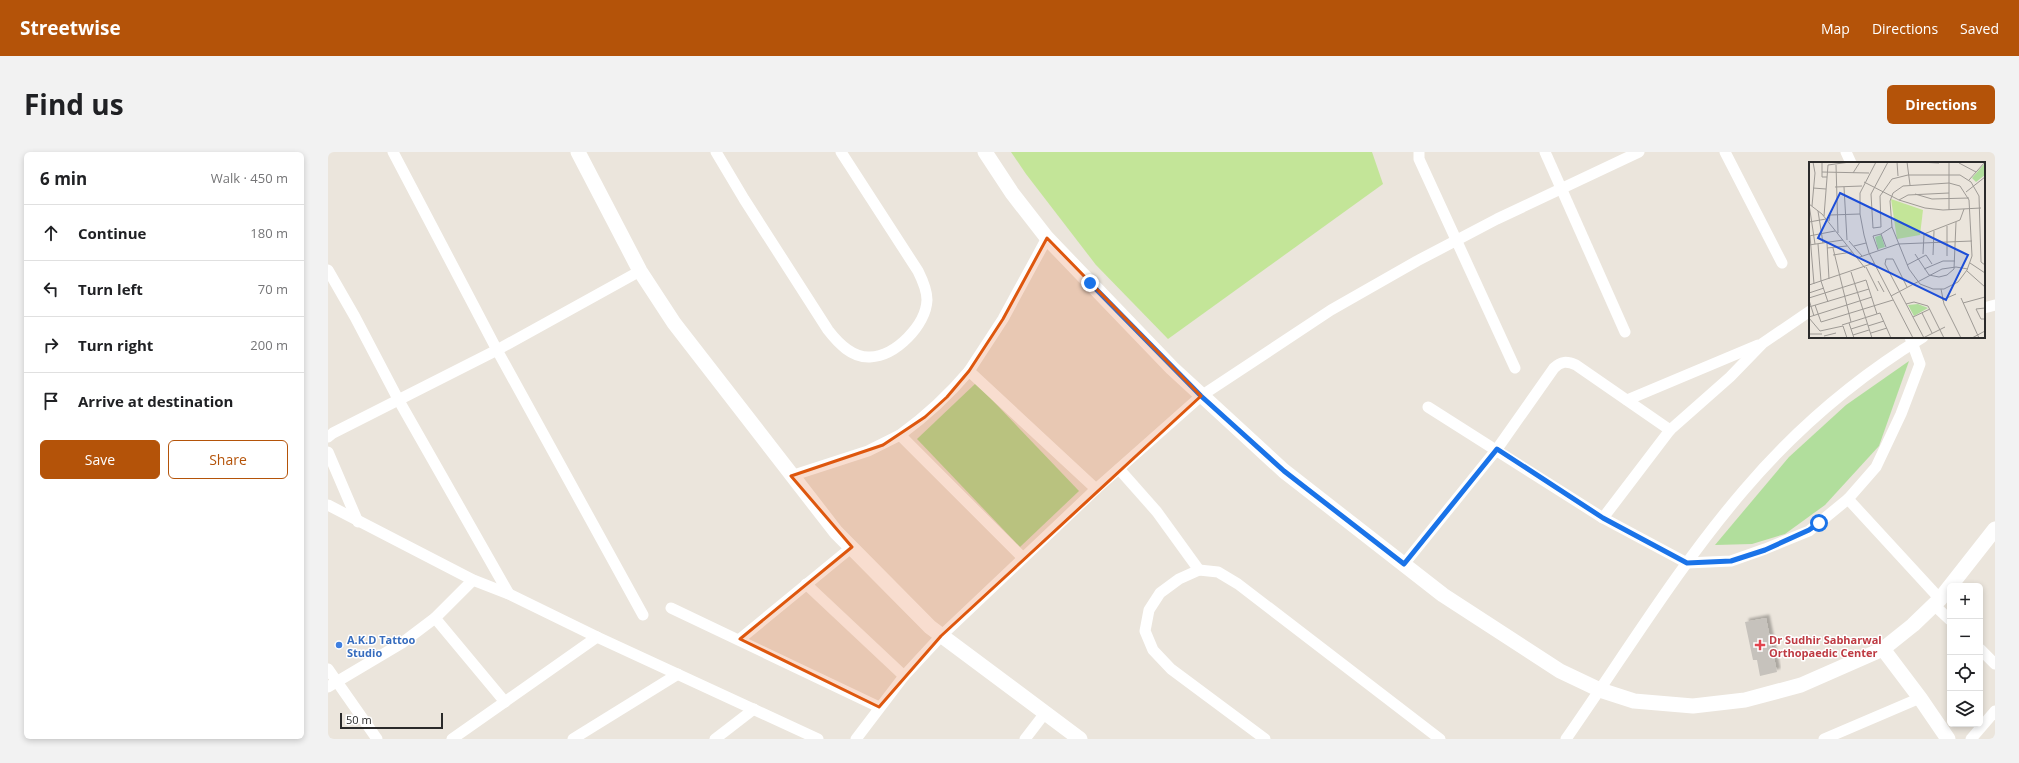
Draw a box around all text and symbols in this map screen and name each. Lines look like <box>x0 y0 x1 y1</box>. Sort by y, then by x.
text: Streetwise <box>20 15 121 41</box>
text: Map <box>1821 19 1850 38</box>
text: Directions <box>1872 19 1938 38</box>
text: Saved <box>1960 19 1999 38</box>
text: Find us <box>24 85 124 123</box>
button: Directions <box>1887 85 1995 124</box>
inset map <box>1809 162 1985 338</box>
text: 6 min <box>40 167 87 190</box>
text: Walk · 450 m <box>211 169 288 187</box>
icon: ahead <box>40 222 62 244</box>
text: Continue <box>78 223 146 243</box>
text: 180 m <box>250 224 288 242</box>
route end <box>1081 274 1099 292</box>
icon: left <box>40 278 62 300</box>
text: Turn left <box>78 279 143 299</box>
text: 70 m <box>258 280 288 298</box>
icon: right <box>40 334 62 356</box>
text: Turn right <box>78 335 153 355</box>
text: 200 m <box>250 336 288 354</box>
icon: arrive <box>40 390 62 412</box>
text: Arrive at destination <box>78 391 233 411</box>
button: Save <box>40 440 160 479</box>
button: Share <box>168 440 288 479</box>
route start <box>1810 514 1828 532</box>
map controls <box>1947 583 1983 727</box>
button: + <box>1947 583 1983 619</box>
button: − <box>1947 619 1983 655</box>
place label: A.K.D Tattoo Studio <box>347 632 416 660</box>
place label: Dr Sudhir Sabharwal Orthopaedic Center <box>1769 632 1882 660</box>
marker: Dr Sudhir Sabharwal Orthopaedic Center <box>1754 639 1766 651</box>
marker: A.K.D Tattoo Studio <box>334 640 344 650</box>
button: locate <box>1947 655 1983 691</box>
button: layers <box>1947 691 1983 727</box>
scale bar <box>340 711 443 730</box>
text: 50 m <box>346 712 372 727</box>

